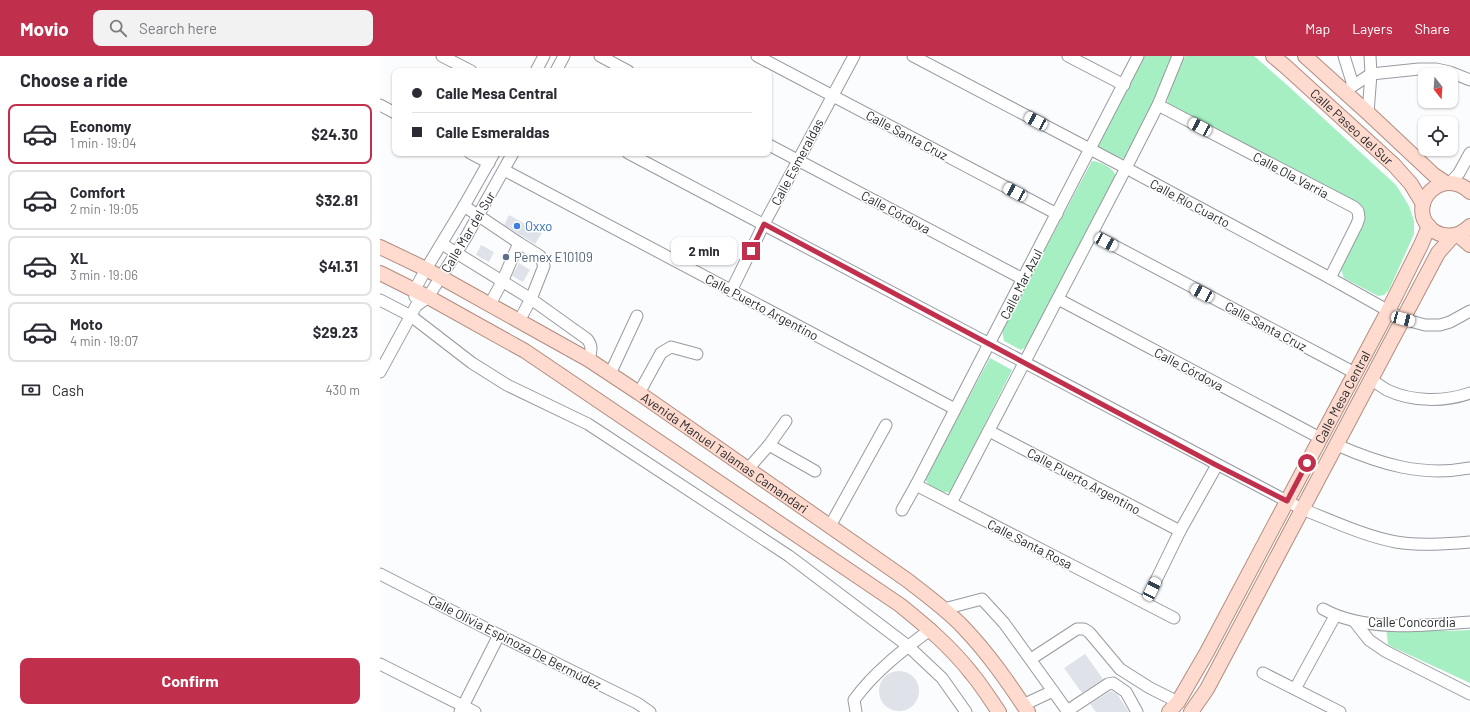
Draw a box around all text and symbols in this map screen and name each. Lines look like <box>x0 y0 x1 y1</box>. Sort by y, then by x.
search box <box>93 10 373 46</box>
text: Movio <box>20 17 69 40</box>
icon: search <box>107 17 129 39</box>
text: Search here <box>139 19 217 37</box>
text: Map <box>1305 20 1330 37</box>
text: Layers <box>1352 20 1393 37</box>
text: Share <box>1415 20 1450 37</box>
north arrow <box>1418 68 1458 108</box>
map controls <box>1418 68 1458 156</box>
text: Choose a ride <box>20 69 128 91</box>
text: Calle Mesa Central <box>436 84 557 102</box>
street label: Calle Paseo del Sur <box>1307 85 1397 169</box>
street label: Calle Santa Cruz <box>863 107 951 163</box>
car <box>1023 110 1049 132</box>
icon: car <box>22 116 58 152</box>
street label: Calle Esmeraldas <box>767 116 827 208</box>
car <box>1187 116 1213 138</box>
button: locate <box>1418 116 1458 156</box>
text: Economy <box>70 117 131 135</box>
text: Calle Esmeraldas <box>436 123 550 141</box>
text: $24.30 <box>311 125 358 143</box>
text: 1 min · 19:04 <box>70 135 136 151</box>
street label: Calle Ola Varria <box>1250 148 1332 202</box>
street label: Calle Río Cuarto <box>1147 175 1233 231</box>
car <box>1002 181 1028 203</box>
icon: car <box>22 182 58 218</box>
text: Comfort <box>70 183 125 201</box>
street label: Calle Córdova <box>859 187 933 237</box>
street label: Calle Mar del Sur <box>437 188 499 276</box>
text: $32.81 <box>316 191 358 209</box>
text: 2 min · 19:05 <box>70 201 138 217</box>
place label: Oxxo <box>525 218 552 234</box>
marker: Oxxo <box>512 221 522 231</box>
car <box>1093 231 1119 253</box>
callout: 2 min <box>671 237 737 265</box>
route end <box>742 242 760 260</box>
text: 2 min <box>688 243 720 259</box>
street label: Calle Mar Azul <box>996 246 1046 322</box>
icon: car <box>22 248 58 284</box>
text: XL <box>70 249 88 267</box>
place label: Pemex E10109 <box>514 249 593 265</box>
marker: Pemex E10109 <box>501 252 511 262</box>
text: $41.31 <box>319 257 358 275</box>
text: 3 min · 19:06 <box>70 267 138 283</box>
street label: Calle Puerto Argentino <box>703 270 821 344</box>
car <box>1189 282 1215 304</box>
street label: Calle Santa Cruz <box>1222 298 1310 354</box>
car <box>1390 310 1416 328</box>
icon: car <box>22 314 58 350</box>
text: Moto <box>70 315 103 333</box>
text: $29.23 <box>313 323 358 341</box>
text: 4 min · 19:07 <box>70 333 138 349</box>
street label: Calle Córdova <box>1152 344 1226 394</box>
street label: Calle Mesa Central <box>1311 348 1373 446</box>
icon: cash <box>20 379 42 401</box>
text: Cash <box>52 381 84 399</box>
text: 430 m <box>325 382 360 398</box>
street label: Avenida Manuel Talamas Camandari <box>638 389 811 517</box>
street label: Calle Puerto Argentino <box>1025 444 1143 518</box>
route start <box>1298 454 1316 472</box>
street label: Calle Santa Rosa <box>985 516 1075 572</box>
car <box>1141 576 1163 602</box>
street label: Calle Olivia Espinoza De Bermúdez <box>426 591 604 693</box>
street label: Calle Concordia <box>1368 614 1456 630</box>
button: Confirm <box>20 658 360 704</box>

